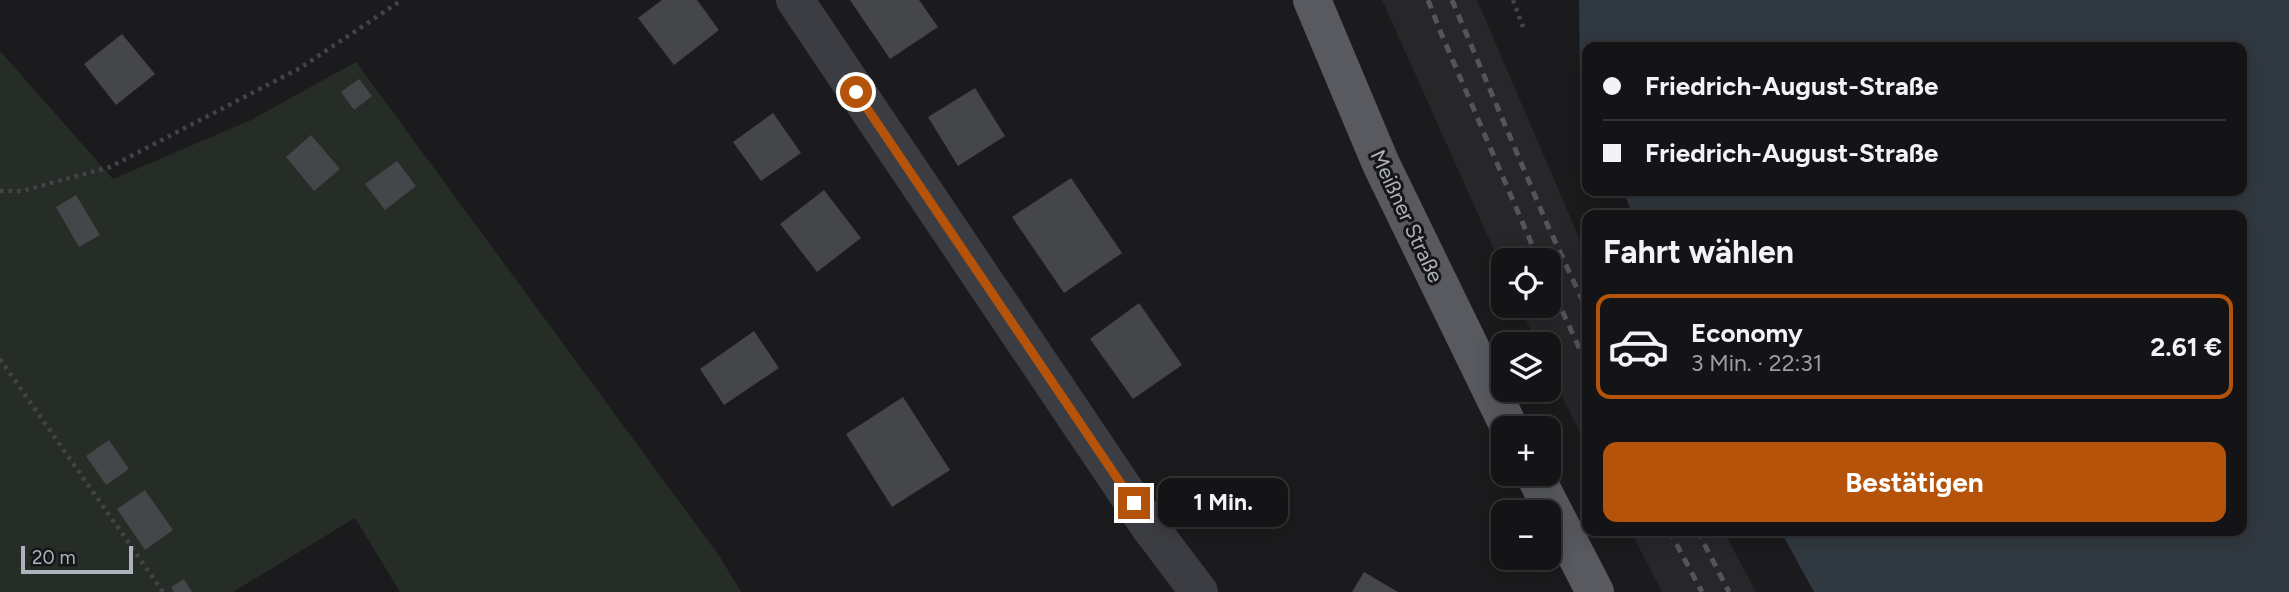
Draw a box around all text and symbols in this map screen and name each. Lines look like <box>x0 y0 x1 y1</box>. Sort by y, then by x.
text: Friedrich-August-Straße <box>1645 70 1939 102</box>
route start <box>840 76 872 108</box>
text: Friedrich-August-Straße <box>1645 137 1939 169</box>
street label: Meißner Straße <box>1365 146 1449 286</box>
text: Fahrt wählen <box>1603 233 1794 271</box>
map controls <box>1491 248 1561 570</box>
button: locate <box>1491 248 1561 318</box>
icon: car <box>1607 315 1670 378</box>
text: Economy <box>1691 317 1803 349</box>
text: 2.61 € <box>2150 331 2222 363</box>
button: layers <box>1491 332 1561 402</box>
text: 3 Min. · 22:31 <box>1691 349 1822 377</box>
button: + <box>1491 416 1561 486</box>
button: Bestätigen <box>1603 442 2226 522</box>
callout: 1 Min. <box>1158 478 1288 528</box>
route end <box>1118 487 1150 519</box>
text: 1 Min. <box>1193 488 1253 516</box>
button: − <box>1491 500 1561 570</box>
scale bar <box>21 543 133 575</box>
text: 20 m <box>32 546 76 569</box>

